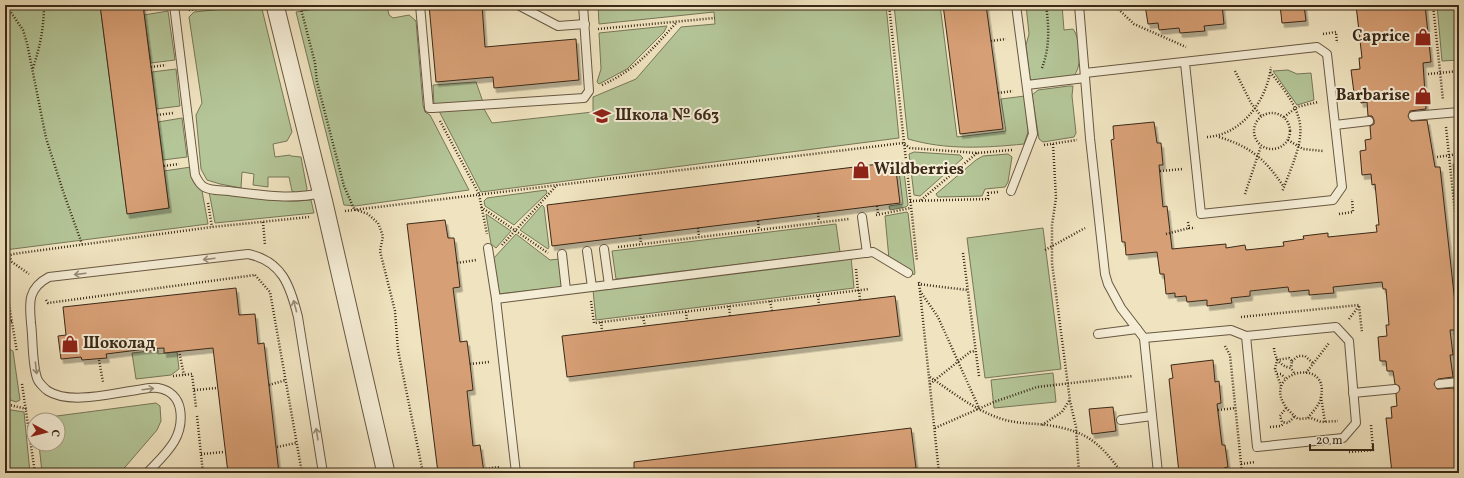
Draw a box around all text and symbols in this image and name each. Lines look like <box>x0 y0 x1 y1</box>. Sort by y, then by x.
place label: Caprice <box>1352 26 1410 48</box>
shop icon: Caprice <box>1413 27 1433 47</box>
place label: Barbarise <box>1336 85 1410 107</box>
shop icon: Barbarise <box>1413 86 1433 106</box>
place label: Школа № 663 <box>615 105 719 127</box>
school or university icon: Школа № 663 <box>592 106 612 126</box>
place label: Wildberries <box>874 159 964 181</box>
shop icon: Wildberries <box>851 160 871 180</box>
one-way arrow <box>203 255 216 263</box>
one-way arrow <box>74 270 87 277</box>
one-way arrow <box>291 300 299 313</box>
place label: Шоколад <box>83 333 156 355</box>
shop icon: Шоколад <box>60 334 80 354</box>
one-way arrow <box>32 361 39 374</box>
one-way arrow <box>141 385 154 393</box>
north arrow <box>26 412 66 452</box>
scale bar <box>1310 426 1373 452</box>
one-way arrow <box>313 428 321 441</box>
text: С <box>47 429 62 437</box>
text: 20 m <box>1316 433 1343 449</box>

